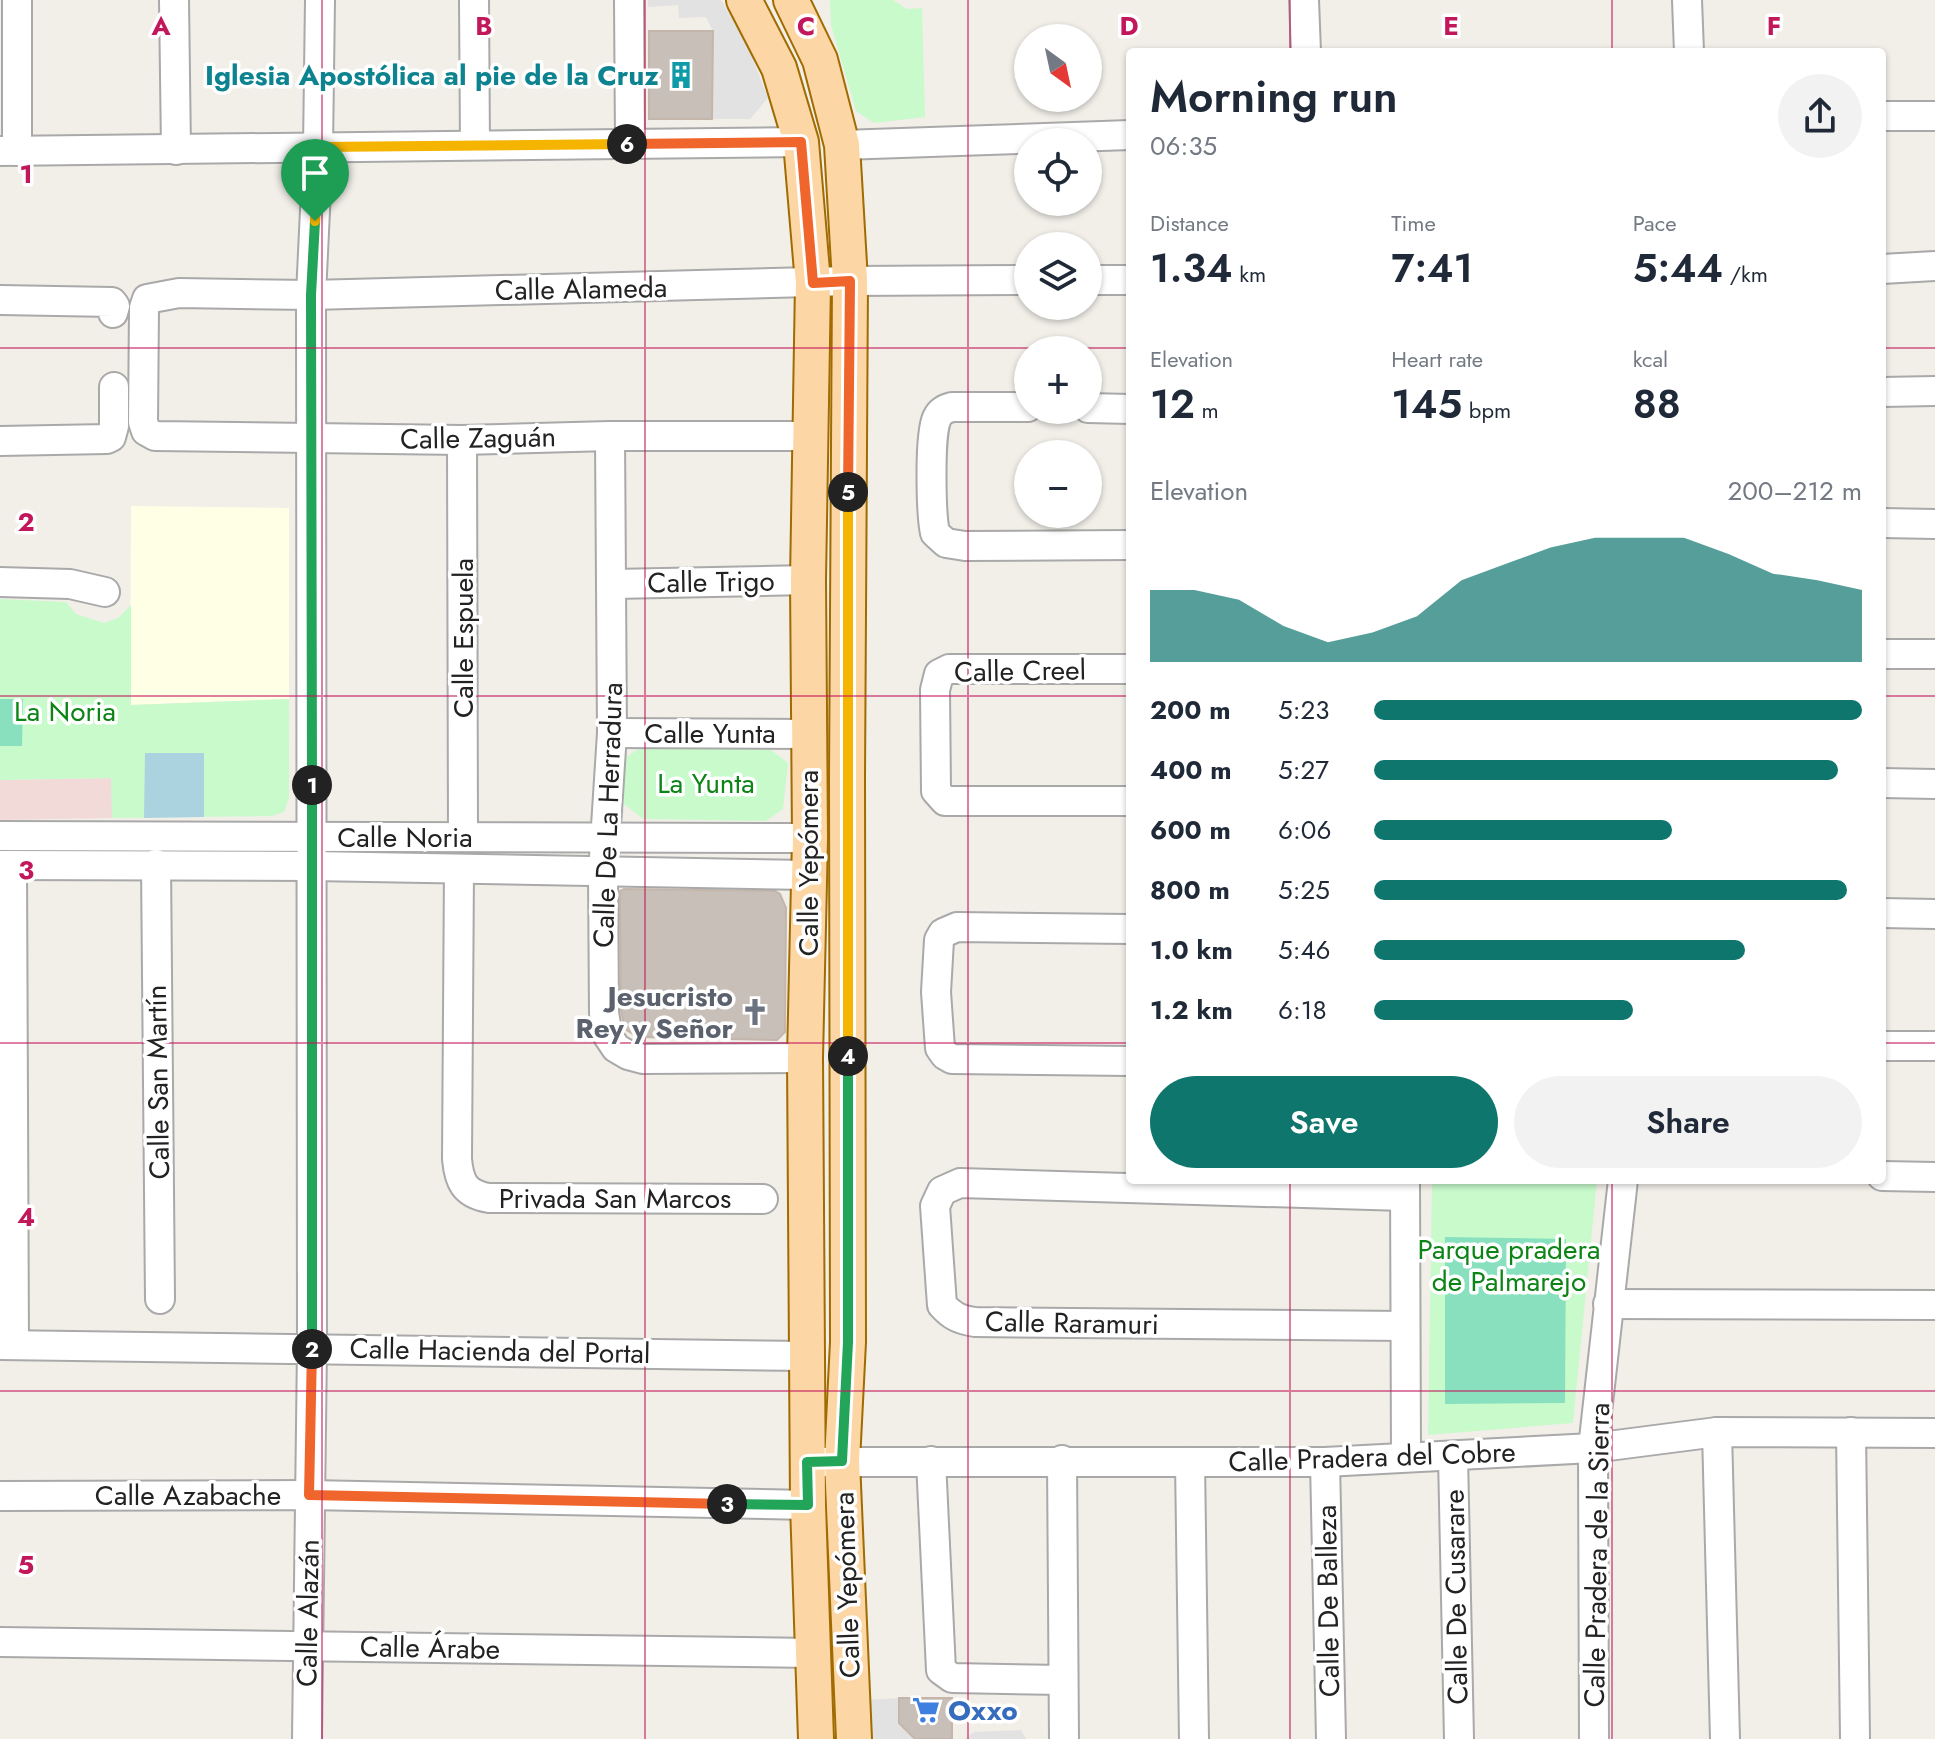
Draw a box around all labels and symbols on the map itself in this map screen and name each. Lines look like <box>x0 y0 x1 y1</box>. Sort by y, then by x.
text: A <box>150 7 171 45</box>
text: B <box>475 7 493 45</box>
text: C <box>797 7 815 45</box>
text: D <box>1119 7 1139 45</box>
text: E <box>1443 7 1459 45</box>
text: F <box>1767 7 1781 45</box>
north arrow <box>1014 24 1102 112</box>
place label: Iglesia Apostólica al pie de la Cruz <box>205 55 659 96</box>
building icon: Iglesia Apostólica al pie de la Cruz <box>666 60 696 90</box>
pin: 6 <box>607 124 647 164</box>
pin <box>281 139 349 221</box>
text: 1 <box>19 155 33 193</box>
street label: Calle Alameda <box>494 267 668 311</box>
street label: Calle Zaguán <box>400 416 556 460</box>
pin: 5 <box>828 472 868 512</box>
text: 2 <box>17 503 35 541</box>
street label: Calle Espuela <box>443 558 484 718</box>
street label: Calle Trigo <box>647 560 775 604</box>
street label: Calle Creel <box>954 649 1086 693</box>
street label: Calle De La Herradura <box>583 682 633 948</box>
park label: La Noria <box>14 691 116 732</box>
street label: Calle Yunta <box>644 713 776 754</box>
park label: La Yunta <box>657 763 755 804</box>
pin: 1 <box>292 765 332 805</box>
street label: Calle Yepómera <box>788 770 829 956</box>
street label: Calle Noria <box>337 817 473 858</box>
text: 3 <box>18 851 34 889</box>
place label: Jesucristo Rey y Señor <box>576 976 733 1049</box>
street label: Calle San Martín <box>136 984 180 1180</box>
church icon: Jesucristo Rey y Señor <box>740 997 770 1027</box>
pin: 4 <box>828 1036 868 1076</box>
street label: Privada San Marcos <box>499 1178 731 1219</box>
text: 4 <box>17 1198 35 1236</box>
park label: Parque pradera de Palmarejo <box>1417 1229 1601 1302</box>
street label: Calle Raramuri <box>985 1301 1159 1345</box>
street label: Calle Hacienda del Portal <box>349 1328 651 1374</box>
pin: 2 <box>292 1329 332 1369</box>
street label: Calle Pradera de la Sierra <box>1574 1402 1620 1708</box>
street label: Calle Pradera del Cobre <box>1228 1431 1516 1483</box>
street label: Calle Azabache <box>95 1475 281 1516</box>
pin: 3 <box>707 1484 747 1524</box>
street label: Calle De Cusarare <box>1434 1489 1478 1705</box>
street label: Calle Yepómera <box>823 1491 871 1679</box>
street label: Calle De Balleza <box>1306 1504 1350 1698</box>
street label: Calle Alazán <box>286 1539 330 1687</box>
text: 5 <box>18 1546 34 1584</box>
street label: Calle Árabe <box>360 1626 500 1670</box>
place label: Oxxo <box>948 1690 1018 1731</box>
supermarket icon: Oxxo <box>911 1695 941 1725</box>

